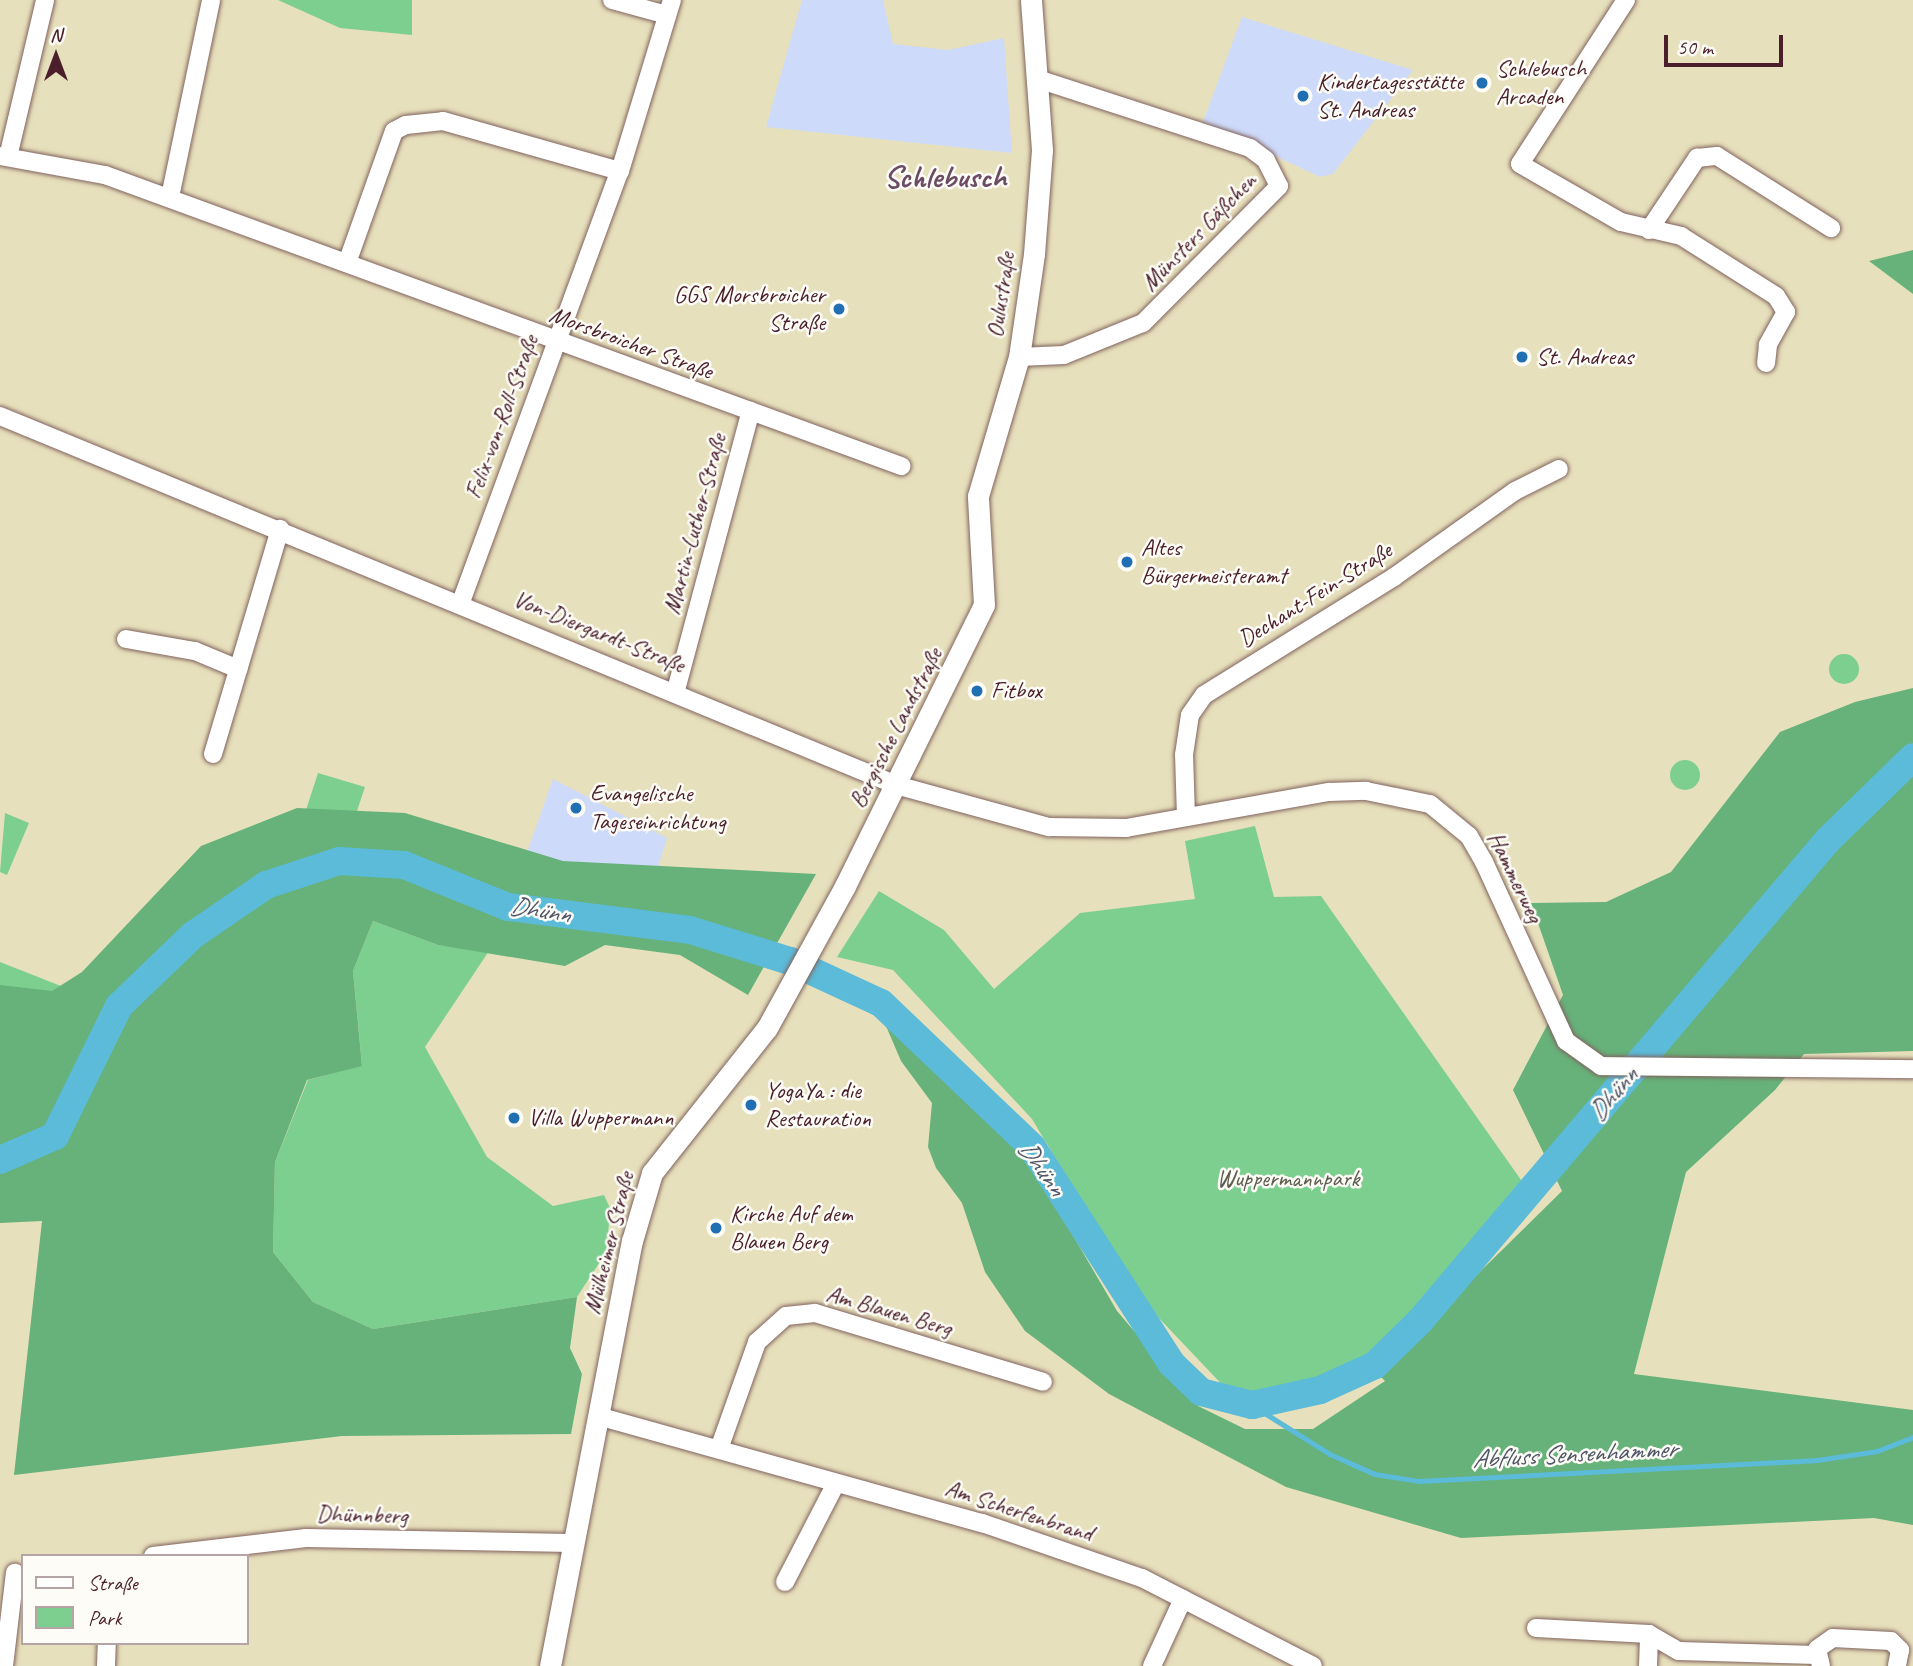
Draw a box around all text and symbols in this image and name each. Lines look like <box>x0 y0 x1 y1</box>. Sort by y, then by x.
north arrow <box>21 21 91 91</box>
scale bar <box>1668 21 1787 65</box>
text: N <box>50 23 62 47</box>
text: 50 m <box>1677 34 1713 60</box>
place label: Schlebusch Arcaden <box>1496 55 1586 111</box>
place label: Kindertagesstätte St. Andreas <box>1317 68 1463 124</box>
marker: Schlebusch Arcaden <box>1474 75 1490 91</box>
marker: Kindertagesstätte St. Andreas <box>1295 88 1311 104</box>
district label: Schlebusch <box>884 158 1006 196</box>
street label: Münsters Gäßchen <box>1135 167 1263 297</box>
street label: Oulustraße <box>981 250 1021 340</box>
place label: GGS Morsbroicher Straße <box>674 281 825 337</box>
street label: Morsbroicher Straße <box>545 300 717 386</box>
marker: GGS Morsbroicher Straße <box>831 301 847 317</box>
street label: Felix-von-Roll-Straße <box>459 331 545 503</box>
place label: St. Andreas <box>1536 343 1633 371</box>
marker: St. Andreas <box>1514 349 1530 365</box>
street label: Martin-Luther-Straße <box>657 431 733 617</box>
place label: Altes Bürgermeisteramt <box>1141 534 1287 590</box>
street label: Dechant-Fein-Straße <box>1233 536 1397 654</box>
marker: Altes Bürgermeisteramt <box>1119 554 1135 570</box>
street label: Von-Diergardt-Straße <box>509 585 689 679</box>
street label: Bergische Landstraße <box>843 643 949 813</box>
place label: Fitbox <box>991 677 1042 705</box>
marker: Fitbox <box>969 683 985 699</box>
place label: Evangelische Tageseinrichtung <box>590 780 726 836</box>
marker: Evangelische Tageseinrichtung <box>568 800 584 816</box>
street label: Hammerweg <box>1481 827 1549 927</box>
water label: Dhünn <box>508 890 572 930</box>
water label: Dhünn <box>1582 1061 1644 1127</box>
place label: YogaYa : die Restauration <box>765 1077 871 1133</box>
marker: YogaYa : die Restauration <box>743 1097 759 1113</box>
place label: Villa Wuppermann <box>528 1104 673 1132</box>
marker: Villa Wuppermann <box>506 1110 522 1126</box>
water label: Dhünn <box>1012 1134 1072 1202</box>
park label: Wuppermannpark <box>1217 1165 1359 1193</box>
street label: Mülheimer Straße <box>577 1169 641 1317</box>
place label: Kirche Auf dem Blauen Berg <box>730 1200 854 1256</box>
marker: Kirche Auf dem Blauen Berg <box>708 1220 724 1236</box>
street label: Am Blauen Berg <box>823 1279 955 1343</box>
water label: Abfluss Sensenhammer <box>1472 1433 1676 1475</box>
street label: Am Scherfenbrand <box>942 1474 1096 1548</box>
street label: Dhünnberg <box>316 1500 408 1530</box>
legend <box>21 1554 248 1645</box>
text: Straße <box>88 1570 138 1596</box>
text: Park <box>88 1605 121 1631</box>

